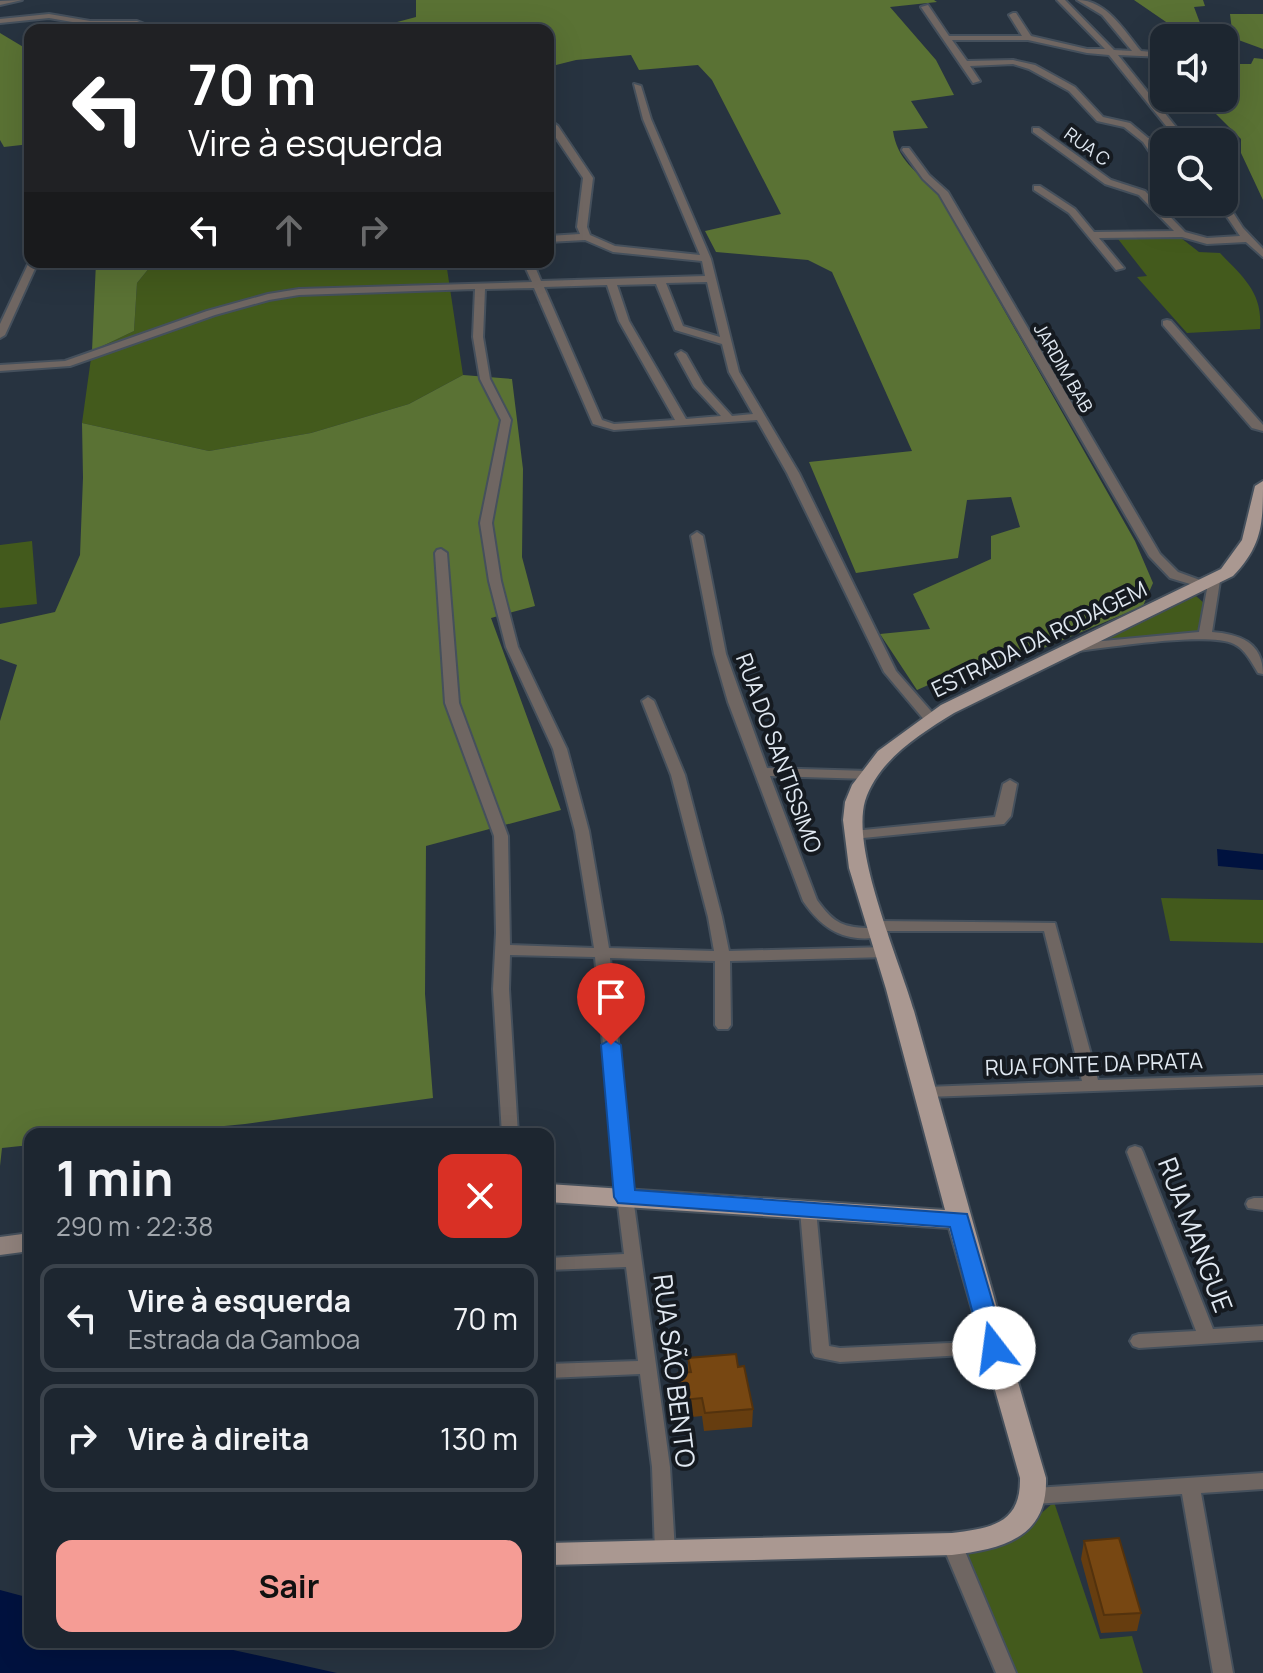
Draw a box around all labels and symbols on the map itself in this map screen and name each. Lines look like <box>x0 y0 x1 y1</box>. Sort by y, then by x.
street label: RUA C <box>1060 121 1116 171</box>
street label: JARDIM BAB <box>1029 319 1099 416</box>
street label: ESTRADA DA RODAGEM <box>926 574 1152 704</box>
street label: RUA DO SANTISSIMO <box>729 649 829 857</box>
pin <box>577 963 645 1045</box>
street label: RUA FONTE DA PRATA <box>984 1045 1204 1083</box>
street label: RUA MANGUE <box>1150 1152 1242 1317</box>
street label: RUA SÃO BENTO <box>645 1272 705 1470</box>
position arrow <box>952 1306 1036 1390</box>

